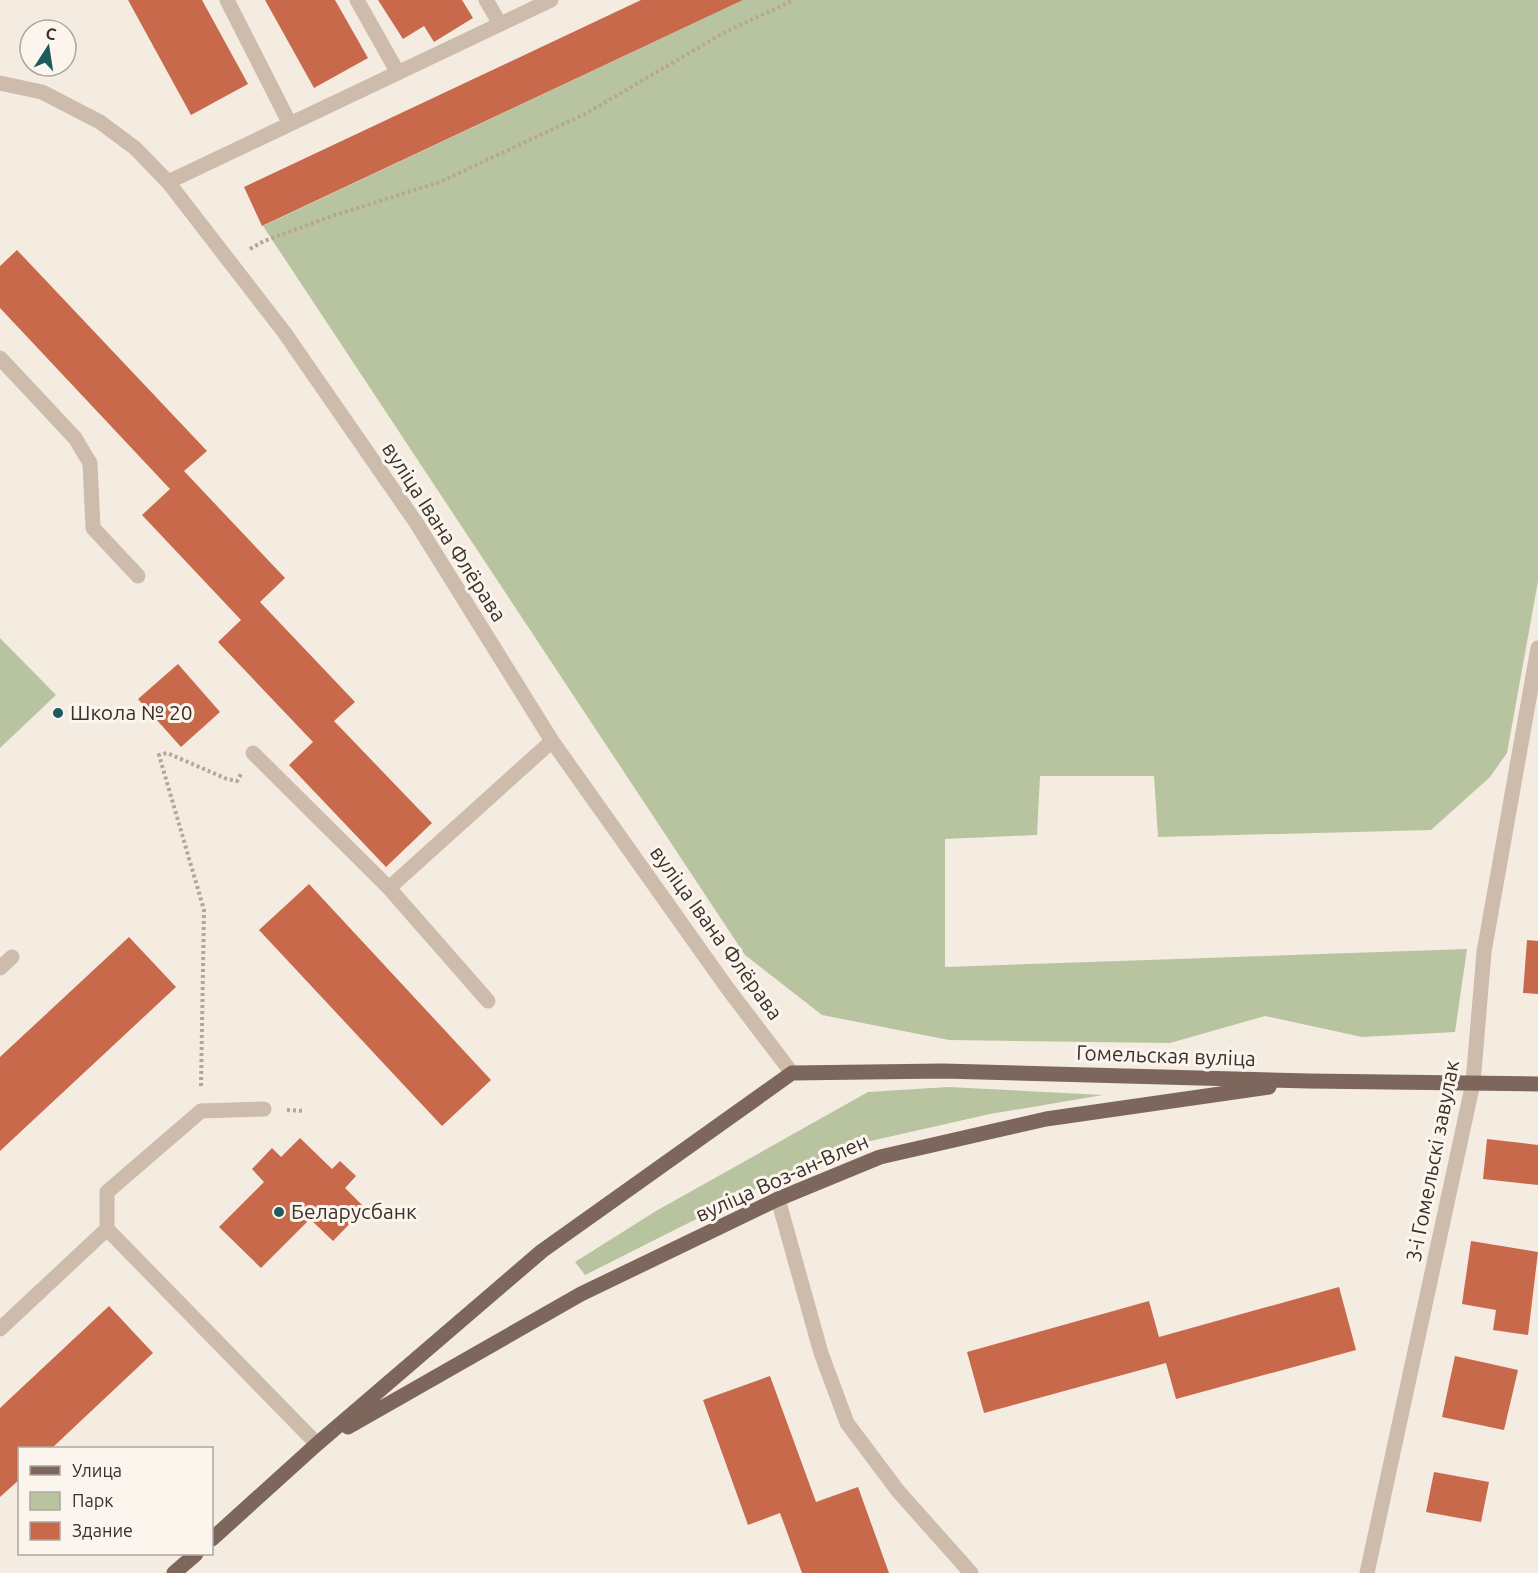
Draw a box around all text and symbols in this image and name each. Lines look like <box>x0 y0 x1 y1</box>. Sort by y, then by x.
north arrow <box>18 18 78 78</box>
text: С <box>44 23 58 43</box>
street label: вуліца Івана Флёрава <box>378 437 512 626</box>
place label: Школа № 20 <box>70 700 193 724</box>
marker: Школа № 20 <box>51 706 65 720</box>
street label: вуліца Івана Флёрава <box>646 841 788 1024</box>
street label: Гомельская вуліца <box>1076 1040 1256 1070</box>
street label: 3-і Гомельскі завулак <box>1401 1058 1463 1264</box>
street label: вуліца Воз-ан-Влен <box>691 1128 872 1226</box>
place label: Беларусбанк <box>291 1199 417 1223</box>
marker: Беларусбанк <box>272 1205 286 1219</box>
legend <box>18 1447 213 1555</box>
text: Улица <box>72 1460 122 1480</box>
text: Парк <box>72 1490 113 1510</box>
text: Здание <box>72 1520 133 1540</box>

